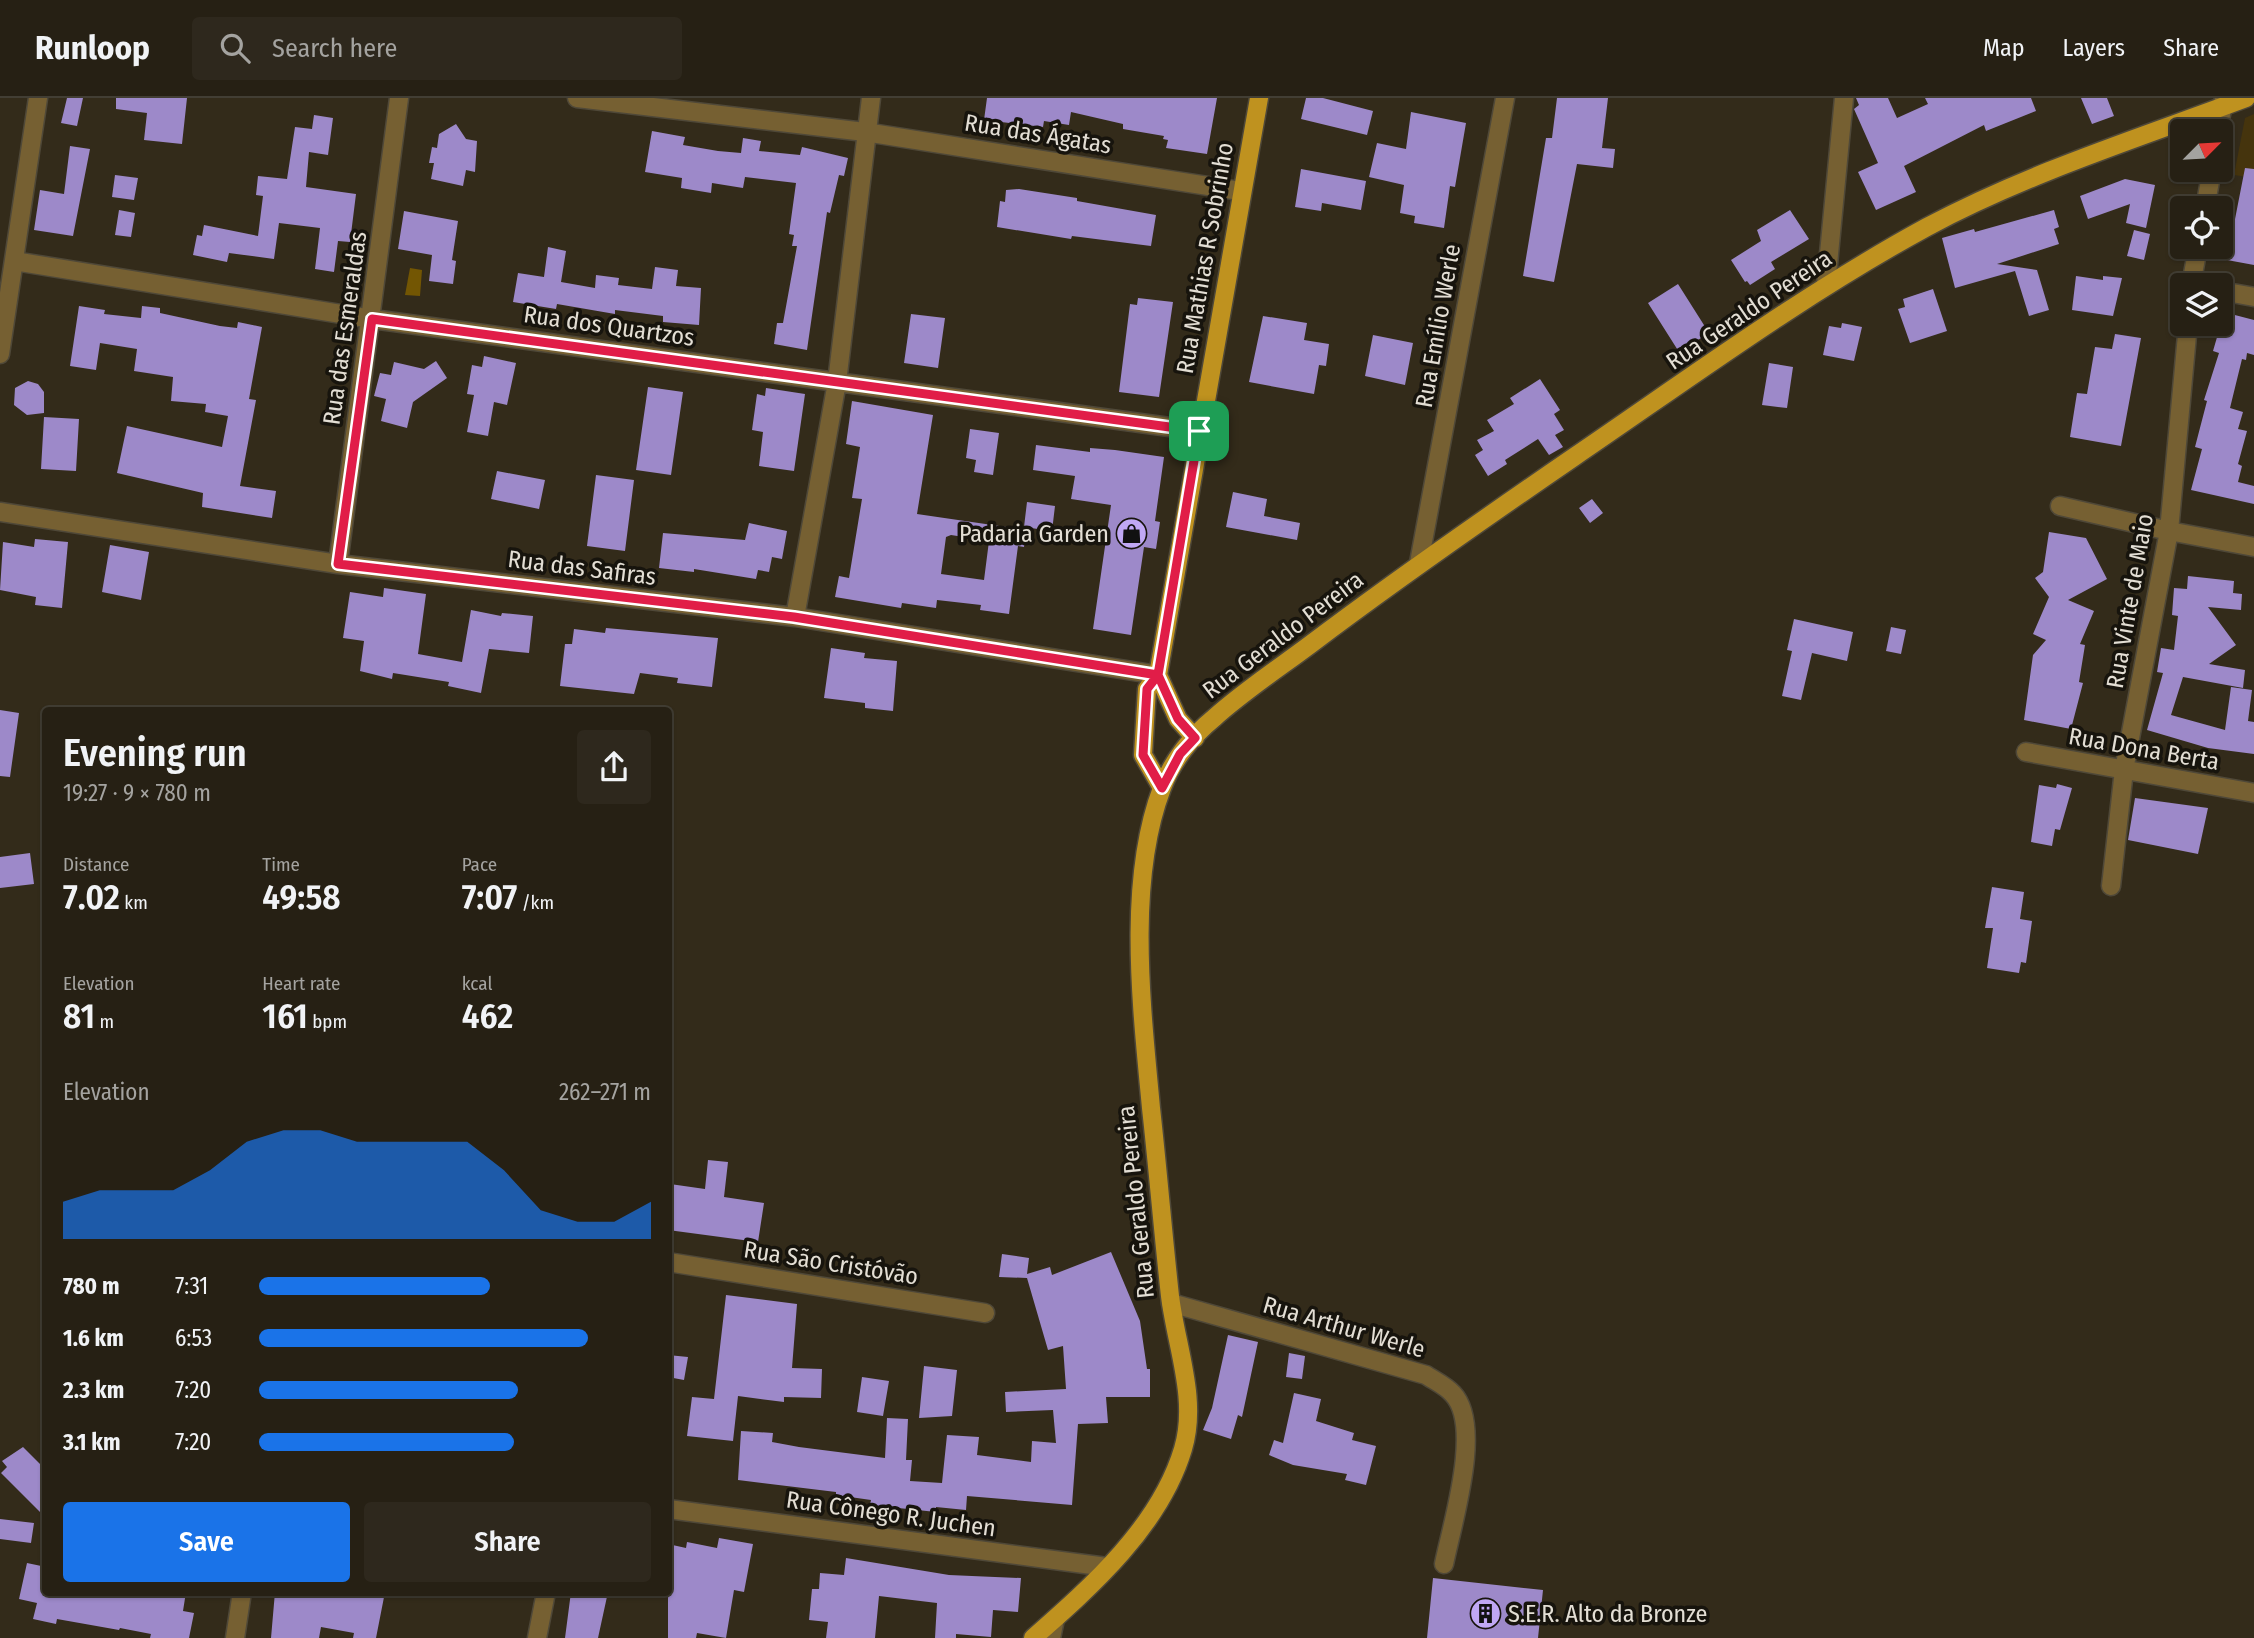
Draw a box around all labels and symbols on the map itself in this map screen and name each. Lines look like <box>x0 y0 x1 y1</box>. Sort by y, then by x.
street label: Rua das Ágatas <box>963 108 1113 159</box>
north arrow <box>2170 119 2233 182</box>
street label: Rua Mathias R Sobrinho <box>1171 140 1239 376</box>
street label: Rua das Esmeraldas <box>318 229 372 427</box>
street label: Rua Emílio Werle <box>1410 242 1466 410</box>
street label: Rua Geraldo Pereira <box>1661 244 1837 376</box>
street label: Rua dos Quartzos <box>522 300 696 352</box>
pin <box>1169 401 1229 461</box>
street label: Rua Vinte de Maio <box>2101 512 2159 690</box>
shop icon: Padaria Garden <box>1115 517 1149 551</box>
place label: Padaria Garden <box>959 520 1109 548</box>
street label: Rua das Safiras <box>506 545 658 591</box>
street label: Rua Geraldo Pereira <box>1197 565 1369 705</box>
street label: Rua Dona Berta <box>2067 722 2221 776</box>
street label: Rua Geraldo Pereira <box>1112 1104 1160 1300</box>
street label: Rua São Cristóvão <box>742 1235 920 1291</box>
street label: Rua Arthur Werle <box>1260 1291 1428 1363</box>
street label: Rua Cônego R. Juchen <box>784 1485 998 1543</box>
building icon: S.E.R. Alto da Bronze <box>1468 1597 1502 1631</box>
place label: S.E.R. Alto da Bronze <box>1508 1600 1707 1628</box>

